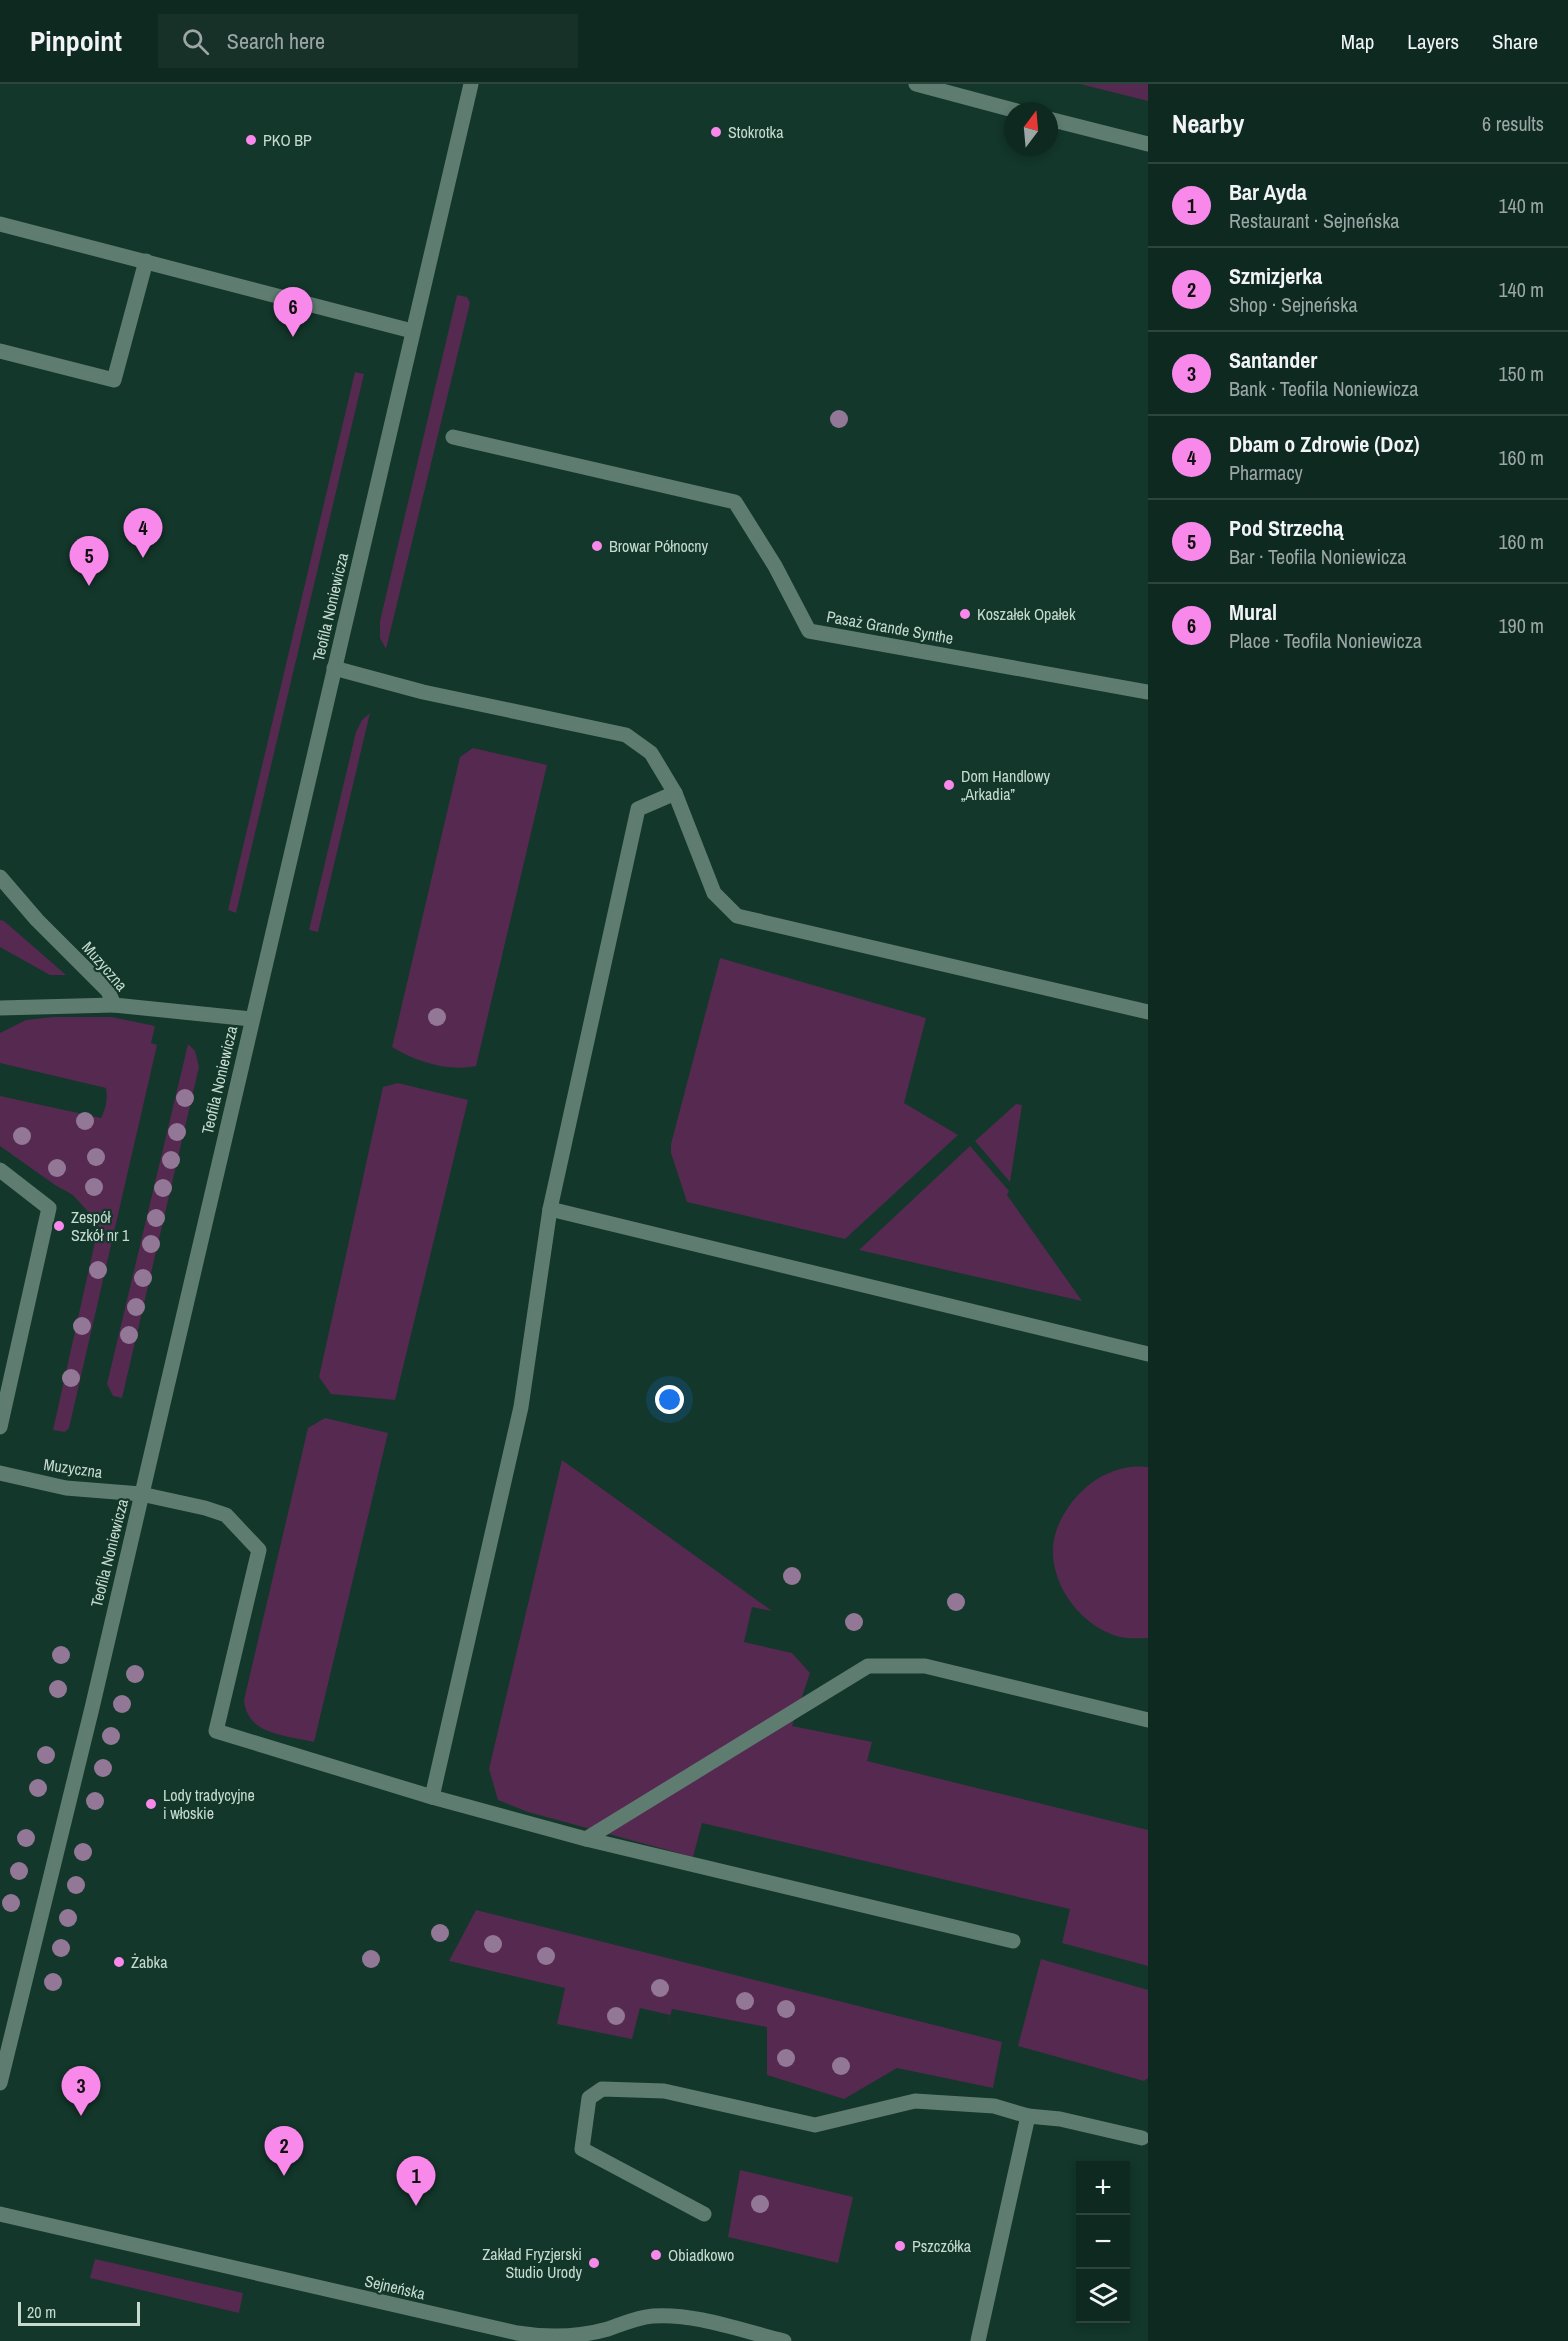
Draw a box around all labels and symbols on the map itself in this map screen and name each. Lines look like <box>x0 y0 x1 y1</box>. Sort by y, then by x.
north arrow <box>1004 102 1058 156</box>
place label: Stokrotka <box>728 121 784 143</box>
marker: Stokrotka <box>709 125 723 139</box>
place label: PKO BP <box>263 129 312 151</box>
marker: PKO BP <box>244 133 258 147</box>
pin: 6 <box>274 288 312 337</box>
pin: 4 <box>124 508 162 558</box>
place label: Browar Północny <box>609 535 709 557</box>
pin: 5 <box>70 536 109 586</box>
marker: Browar Północny <box>590 539 604 553</box>
street label: Teofila Noniewicza <box>307 550 353 663</box>
place label: Koszałek Opałek <box>977 603 1076 625</box>
street label: Pasaż Grande Synthe <box>825 605 955 649</box>
marker: Koszałek Opałek <box>958 607 972 621</box>
place label: Dom Handlowy „Arkadia” <box>961 765 1050 805</box>
marker: Dom Handlowy „Arkadia” <box>942 778 956 792</box>
street label: Muzyczna <box>77 936 133 996</box>
street label: Teofila Noniewicza <box>196 1023 242 1136</box>
place label: Zespół Szkół nr 1 <box>71 1206 130 1246</box>
marker: Zespół Szkół nr 1 <box>52 1219 66 1233</box>
your location <box>655 1385 684 1414</box>
street label: Muzyczna <box>42 1453 104 1483</box>
street label: Teofila Noniewicza <box>85 1496 133 1609</box>
place label: Lody tradycyjne i włoskie <box>163 1784 255 1824</box>
marker: Lody tradycyjne i włoskie <box>144 1797 158 1811</box>
place label: Żabka <box>131 1951 168 1973</box>
marker: Żabka <box>112 1955 126 1969</box>
pin: 3 <box>62 2066 100 2116</box>
pin: 2 <box>264 2126 304 2176</box>
pin: 1 <box>396 2156 436 2206</box>
place label: Pszczółka <box>912 2235 972 2257</box>
marker: Pszczółka <box>893 2239 907 2253</box>
place label: Zakład Fryzjerski Studio Urody <box>482 2243 582 2283</box>
place label: Obiadkowo <box>668 2244 734 2266</box>
marker: Obiadkowo <box>649 2248 663 2262</box>
marker: Zakład Fryzjerski Studio Urody <box>587 2256 601 2270</box>
street label: Sejneńska <box>363 2269 428 2305</box>
scale bar <box>18 2299 140 2326</box>

